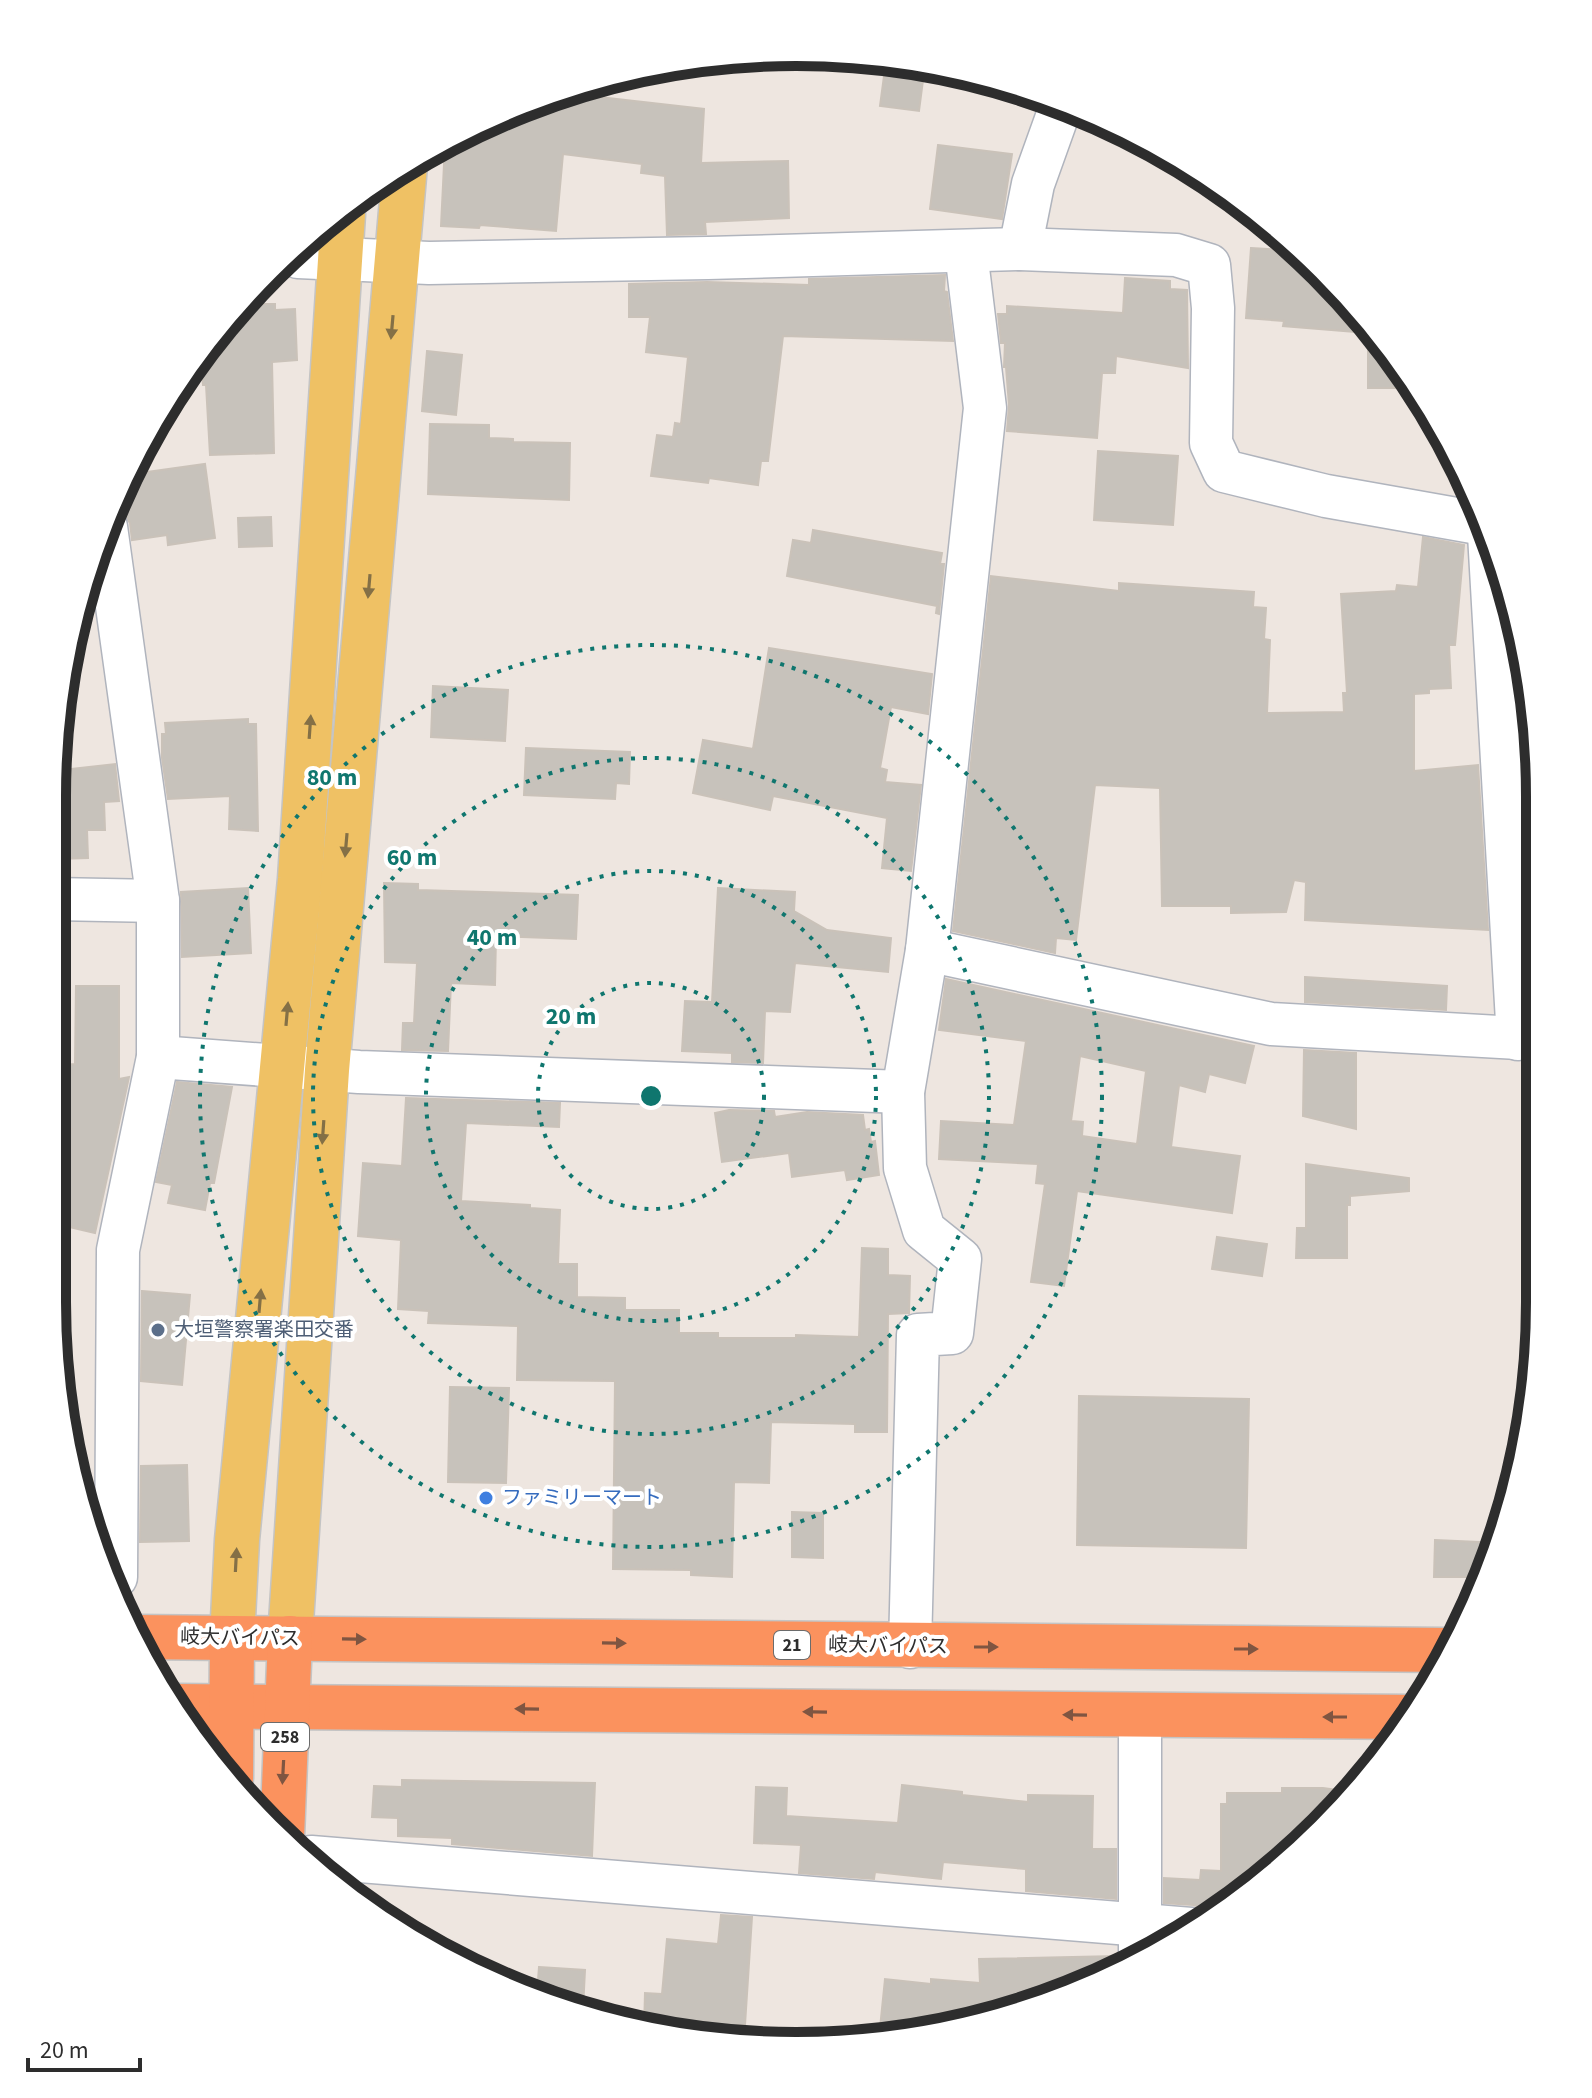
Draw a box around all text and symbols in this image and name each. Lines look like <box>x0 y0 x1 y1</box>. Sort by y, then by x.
one-way arrow <box>385 315 398 340</box>
one-way arrow <box>362 574 375 599</box>
one-way arrow <box>304 714 317 739</box>
text: 80 m <box>307 760 357 795</box>
one-way arrow <box>339 833 352 858</box>
text: 60 m <box>387 840 437 875</box>
text: 40 m <box>467 920 517 955</box>
text: 20 m <box>546 999 596 1034</box>
one-way arrow <box>281 1001 294 1026</box>
centre of rings <box>637 1082 665 1110</box>
one-way arrow <box>316 1120 329 1145</box>
one-way arrow <box>254 1288 267 1313</box>
place label: 大垣警察署楽田交番 <box>174 1316 354 1344</box>
marker: 大垣警察署楽田交番 <box>149 1321 167 1339</box>
place label: ファミリーマート <box>502 1484 662 1512</box>
marker: ファミリーマート <box>477 1489 495 1507</box>
one-way arrow <box>230 1547 243 1572</box>
street label: 岐大バイパス <box>180 1623 300 1653</box>
road number: 21 <box>774 1631 810 1659</box>
street label: 岐大バイパス <box>828 1631 948 1661</box>
one-way arrow <box>342 1633 367 1645</box>
one-way arrow <box>602 1636 627 1649</box>
one-way arrow <box>974 1641 999 1653</box>
one-way arrow <box>1234 1643 1259 1655</box>
one-way arrow <box>514 1703 539 1715</box>
one-way arrow <box>802 1706 827 1718</box>
one-way arrow <box>1062 1708 1087 1721</box>
one-way arrow <box>1322 1711 1347 1723</box>
road number: 258 <box>261 1723 309 1751</box>
one-way arrow <box>276 1760 289 1785</box>
scale bar <box>28 2022 140 2072</box>
text: 20 m <box>40 2033 89 2068</box>

